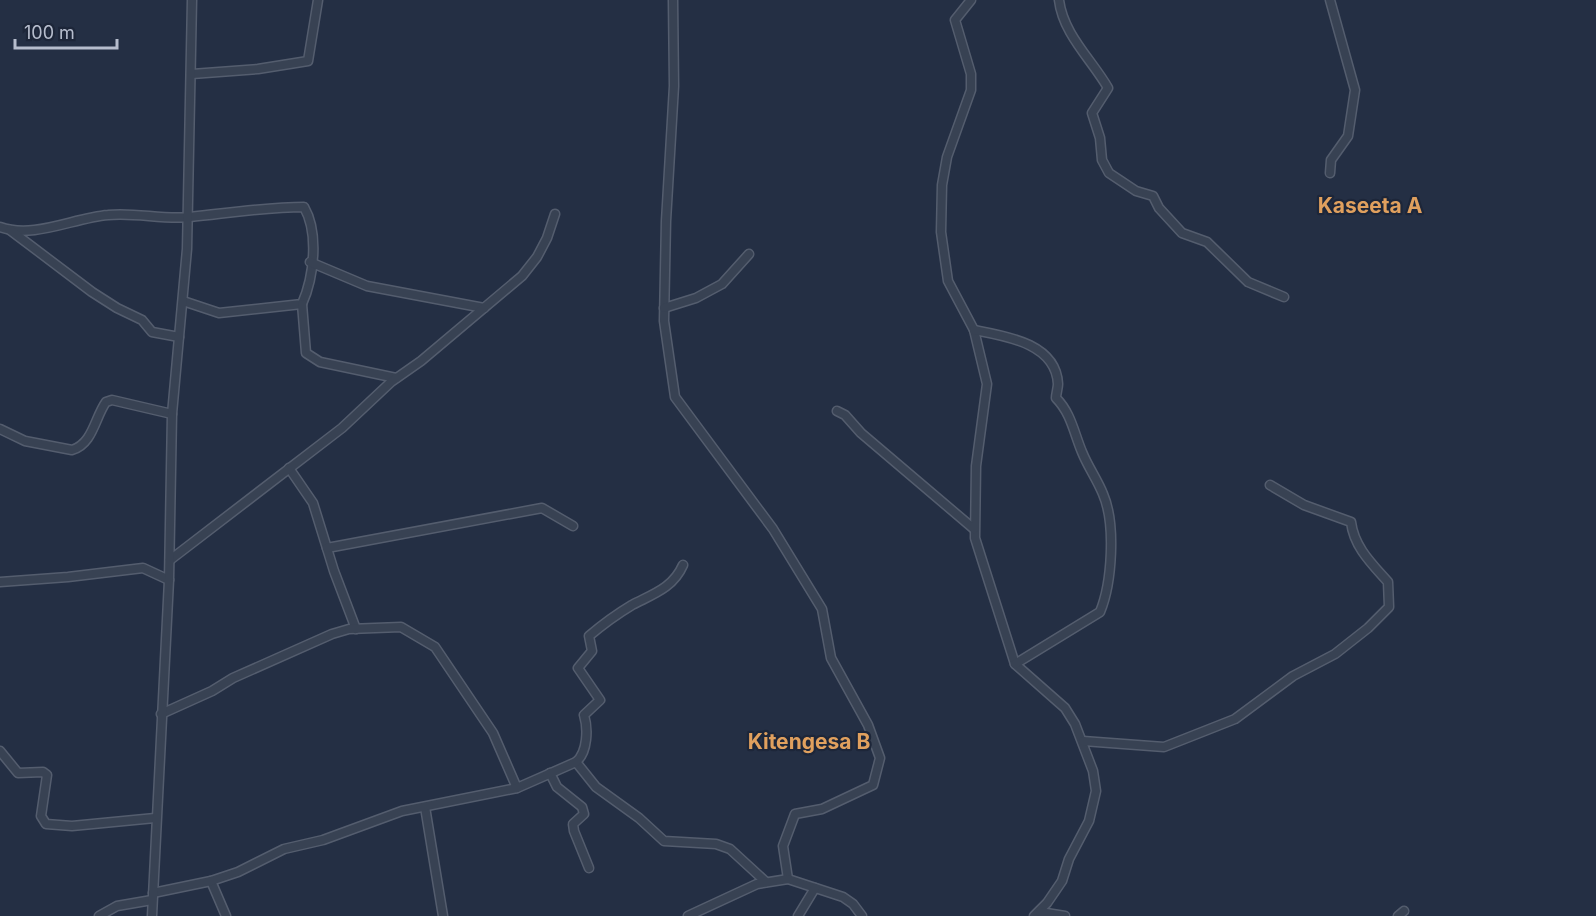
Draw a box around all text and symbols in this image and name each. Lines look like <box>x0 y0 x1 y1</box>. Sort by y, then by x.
scale bar <box>15 12 117 50</box>
text: 100 m <box>24 22 75 43</box>
district label: Kaseeta A <box>1318 193 1423 218</box>
district label: Kitengesa B <box>748 729 870 754</box>

